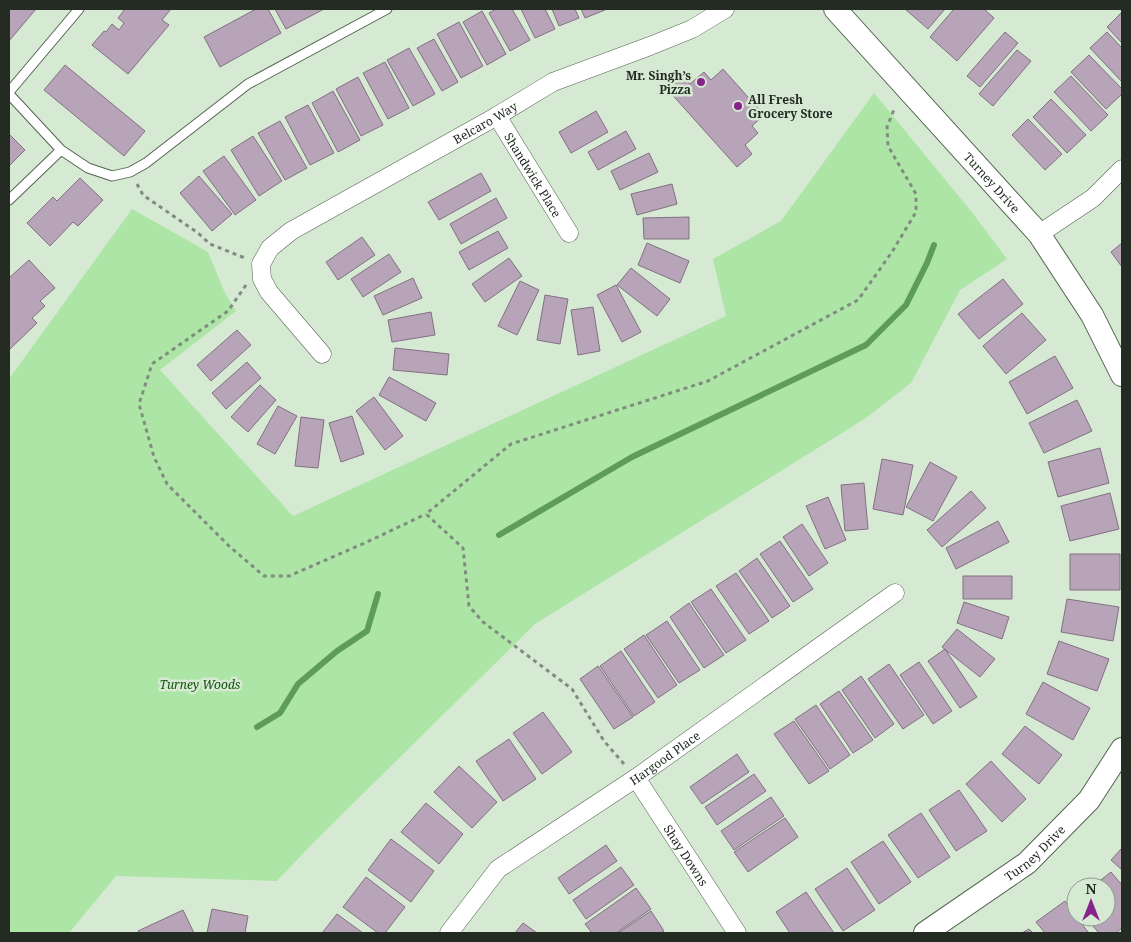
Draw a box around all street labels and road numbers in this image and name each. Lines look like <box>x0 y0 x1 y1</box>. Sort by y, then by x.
street label: Belcaro Way <box>450 97 520 147</box>
street label: Shandwick Place <box>501 129 566 220</box>
street label: Turney Drive <box>960 148 1024 216</box>
street label: Hargood Place <box>626 727 703 789</box>
street label: Shay Downs <box>660 821 712 889</box>
street label: Turney Drive <box>1001 821 1068 885</box>

